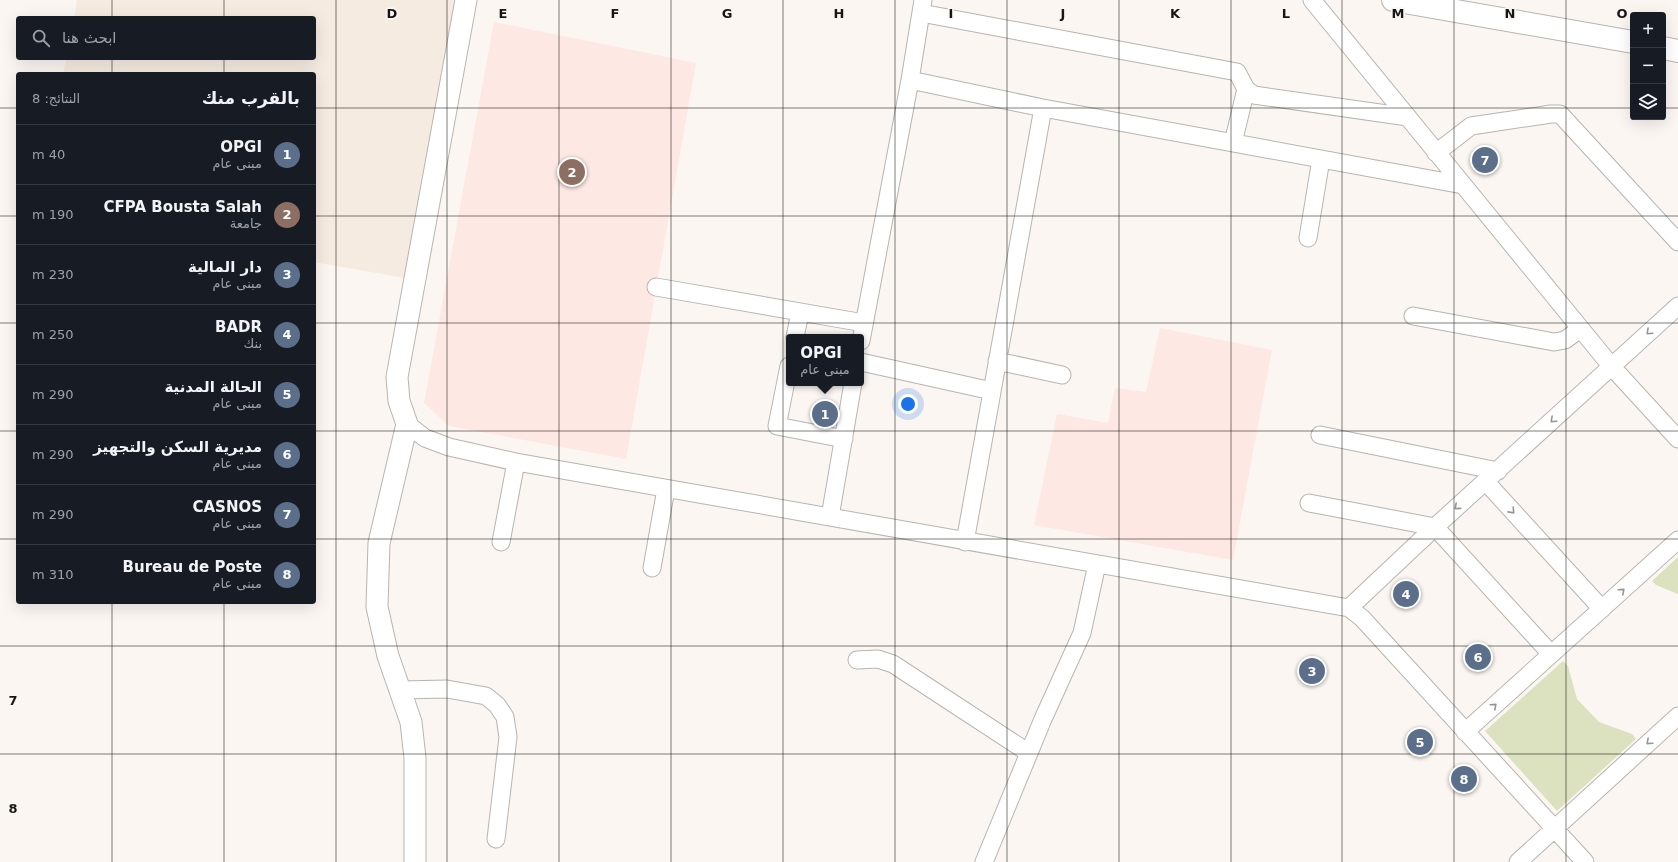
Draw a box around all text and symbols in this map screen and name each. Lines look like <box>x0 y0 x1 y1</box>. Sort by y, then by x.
text: D <box>387 6 398 21</box>
text: E <box>499 6 507 21</box>
text: F <box>611 6 619 21</box>
text: G <box>722 6 732 21</box>
text: H <box>834 6 844 21</box>
text: I <box>949 6 953 21</box>
text: J <box>1060 6 1065 21</box>
text: K <box>1170 6 1181 21</box>
text: L <box>1282 6 1290 21</box>
text: M <box>1392 6 1404 21</box>
text: N <box>1505 6 1515 21</box>
text: O <box>1616 6 1628 21</box>
map controls <box>1630 12 1666 120</box>
button: + <box>1630 12 1666 48</box>
search box <box>16 16 316 60</box>
icon: search <box>30 27 52 49</box>
text: ابحث هنا <box>62 29 117 47</box>
button: − <box>1630 48 1666 84</box>
button: layers <box>1630 84 1666 120</box>
text: بالقرب منك <box>202 88 300 108</box>
text: النتائج: 8 <box>32 91 80 106</box>
text: OPGI <box>220 138 262 156</box>
pin: 7 <box>1472 145 1498 175</box>
text: 40 m <box>32 147 65 162</box>
text: 1 <box>282 147 292 162</box>
text: مبنى عام <box>212 156 262 171</box>
pin: 2 <box>559 157 585 187</box>
text: CFPA Bousta Salah <box>104 198 262 216</box>
text: 190 m <box>32 207 74 222</box>
text: 2 <box>282 207 292 222</box>
text: جامعة <box>230 216 262 231</box>
text: دار المالية <box>188 258 262 276</box>
text: 230 m <box>32 267 74 282</box>
text: 3 <box>282 267 292 282</box>
text: مبنى عام <box>212 276 262 291</box>
text: BADR <box>215 318 262 336</box>
text: 250 m <box>32 327 74 342</box>
text: 4 <box>282 327 292 342</box>
one-way arrow <box>1646 328 1654 335</box>
popup <box>786 334 864 386</box>
text: بنك <box>244 336 262 351</box>
text: OPGI <box>800 344 842 362</box>
text: مبنى عام <box>800 362 850 377</box>
text: الحالة المدنية <box>164 378 262 396</box>
text: 290 m <box>32 387 74 402</box>
text: 5 <box>282 387 292 402</box>
your location <box>898 394 918 414</box>
text: مبنى عام <box>212 396 262 411</box>
pin: 1 <box>812 399 838 429</box>
one-way arrow <box>1551 415 1558 422</box>
text: مديرية السكن والتجهيز <box>93 438 262 456</box>
text: 290 m <box>32 447 74 462</box>
text: 6 <box>282 447 292 462</box>
text: مبنى عام <box>212 456 262 471</box>
text: CASNOS <box>192 498 262 516</box>
one-way arrow <box>1454 503 1462 510</box>
one-way arrow <box>1507 506 1515 514</box>
text: 290 m <box>32 507 74 522</box>
text: 7 <box>282 507 292 522</box>
text: مبنى عام <box>212 516 262 531</box>
text: Bureau de Poste <box>123 558 262 576</box>
text: 310 m <box>32 567 74 582</box>
text: 8 <box>282 567 292 582</box>
text: مبنى عام <box>212 576 262 591</box>
pin: 4 <box>1393 579 1419 609</box>
one-way arrow <box>1617 588 1625 595</box>
pin: 6 <box>1465 642 1491 672</box>
pin: 3 <box>1299 656 1325 686</box>
text: 7 <box>8 693 18 708</box>
one-way arrow <box>1489 703 1497 711</box>
pin: 5 <box>1407 727 1433 757</box>
one-way arrow <box>1646 737 1654 745</box>
pin: 8 <box>1451 764 1477 794</box>
text: 8 <box>8 801 18 816</box>

